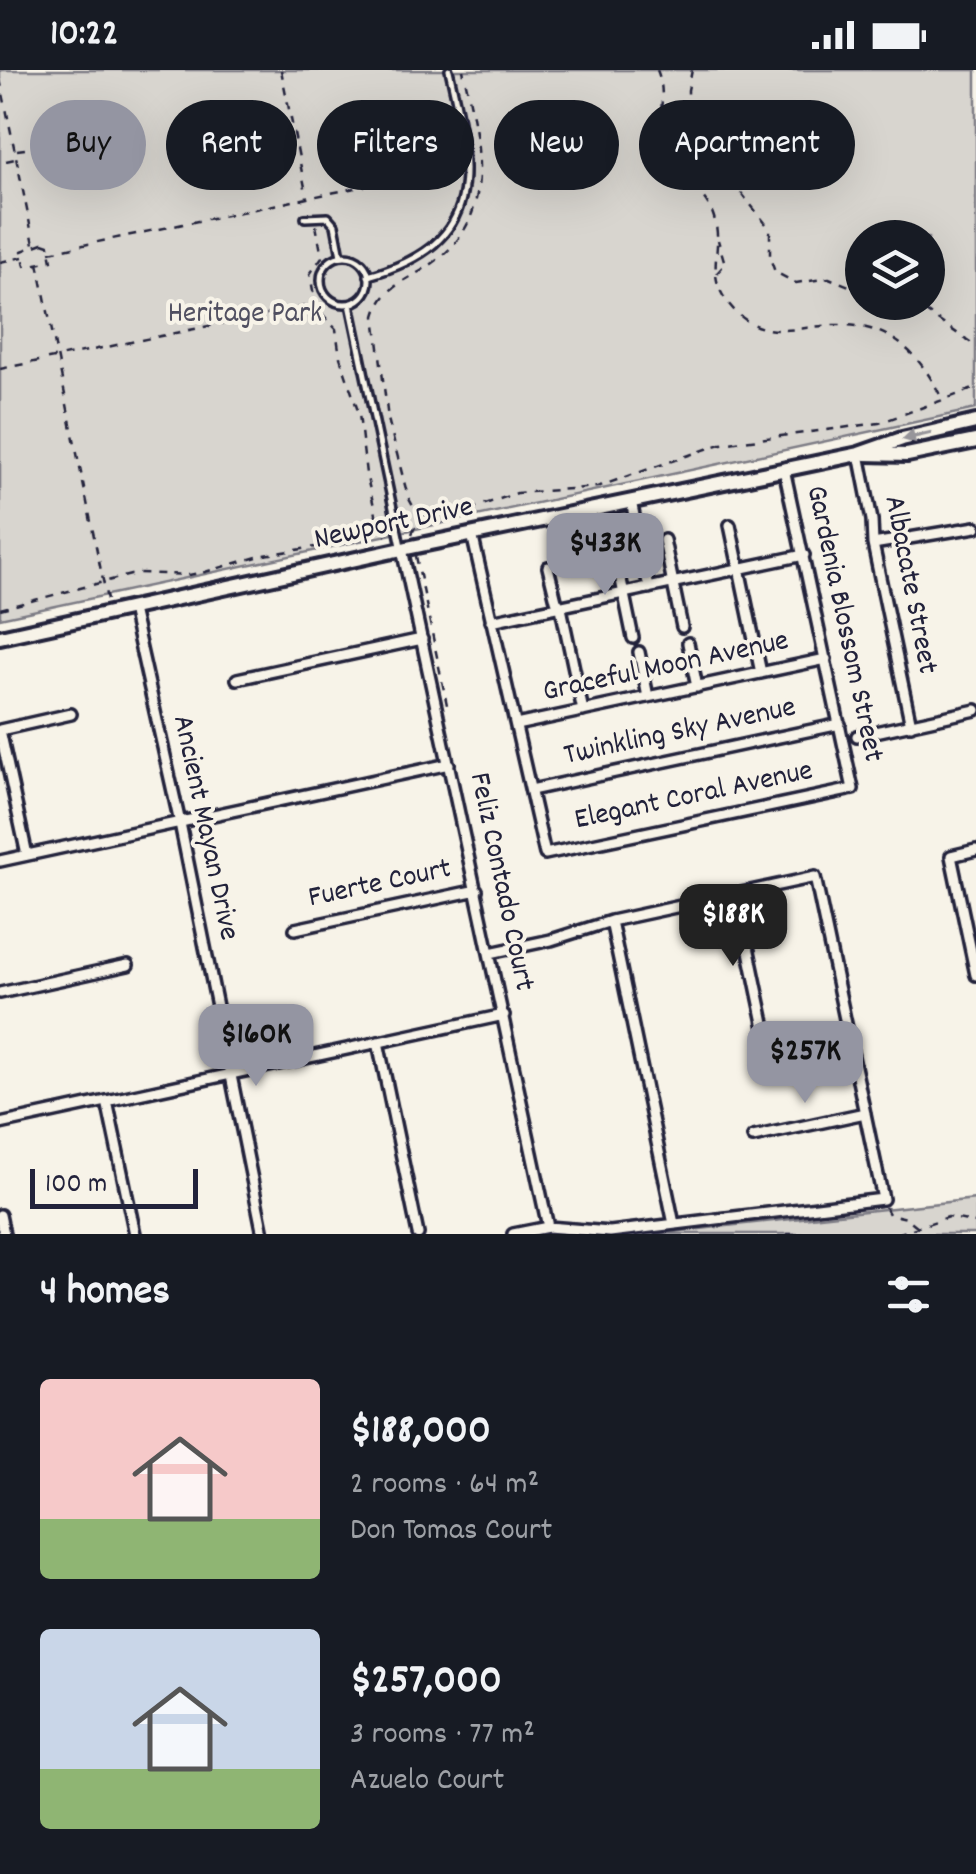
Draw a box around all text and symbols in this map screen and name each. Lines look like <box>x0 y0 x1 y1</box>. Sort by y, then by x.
text: 10:22 <box>50 8 119 63</box>
chip: Buy <box>30 100 146 190</box>
chip: Rent <box>166 100 297 190</box>
chip: Filters <box>317 100 474 190</box>
chip: New <box>494 100 619 190</box>
chip: Apartment <box>639 100 855 190</box>
map controls <box>845 220 945 320</box>
button: layers <box>845 220 945 320</box>
park label: Heritage Park <box>168 294 322 337</box>
one-way arrow <box>901 428 932 444</box>
street label: Gardenia Blossom Street <box>793 482 893 766</box>
street label: Newport Drive <box>311 487 477 563</box>
street label: Albacate Street <box>871 492 947 678</box>
pin: $433K <box>535 513 675 598</box>
text: $433K <box>569 522 641 568</box>
street label: Graceful Moon Avenue <box>539 621 793 715</box>
street label: Twinkling Sky Avenue <box>560 687 800 779</box>
street label: Ancient Mayan Drive <box>159 711 249 945</box>
street label: Elegant Coral Avenue <box>571 751 817 843</box>
street label: Feliz Contado Court <box>456 769 544 995</box>
street label: Fuerte Court <box>305 849 455 921</box>
pin: $188K <box>663 884 803 969</box>
text: $188K <box>701 893 765 939</box>
pin: $160K <box>186 1004 326 1089</box>
text: $160K <box>220 1013 292 1059</box>
pin: $257K <box>735 1021 875 1106</box>
text: $257K <box>769 1030 841 1076</box>
scale bar <box>30 1164 198 1208</box>
text: 100 m <box>45 1166 107 1206</box>
text: 4 homes <box>40 1264 170 1324</box>
icon: filters <box>881 1267 936 1322</box>
text: $188,000 <box>350 1403 491 1463</box>
icon: home <box>120 1419 240 1539</box>
text: 2 rooms · 64 m² <box>350 1463 539 1509</box>
text: Don Tomas Court <box>350 1509 552 1555</box>
text: $257,000 <box>350 1653 502 1713</box>
icon: home <box>120 1669 240 1789</box>
text: 3 rooms · 77 m² <box>350 1713 535 1759</box>
text: Azuelo Court <box>350 1759 504 1805</box>

